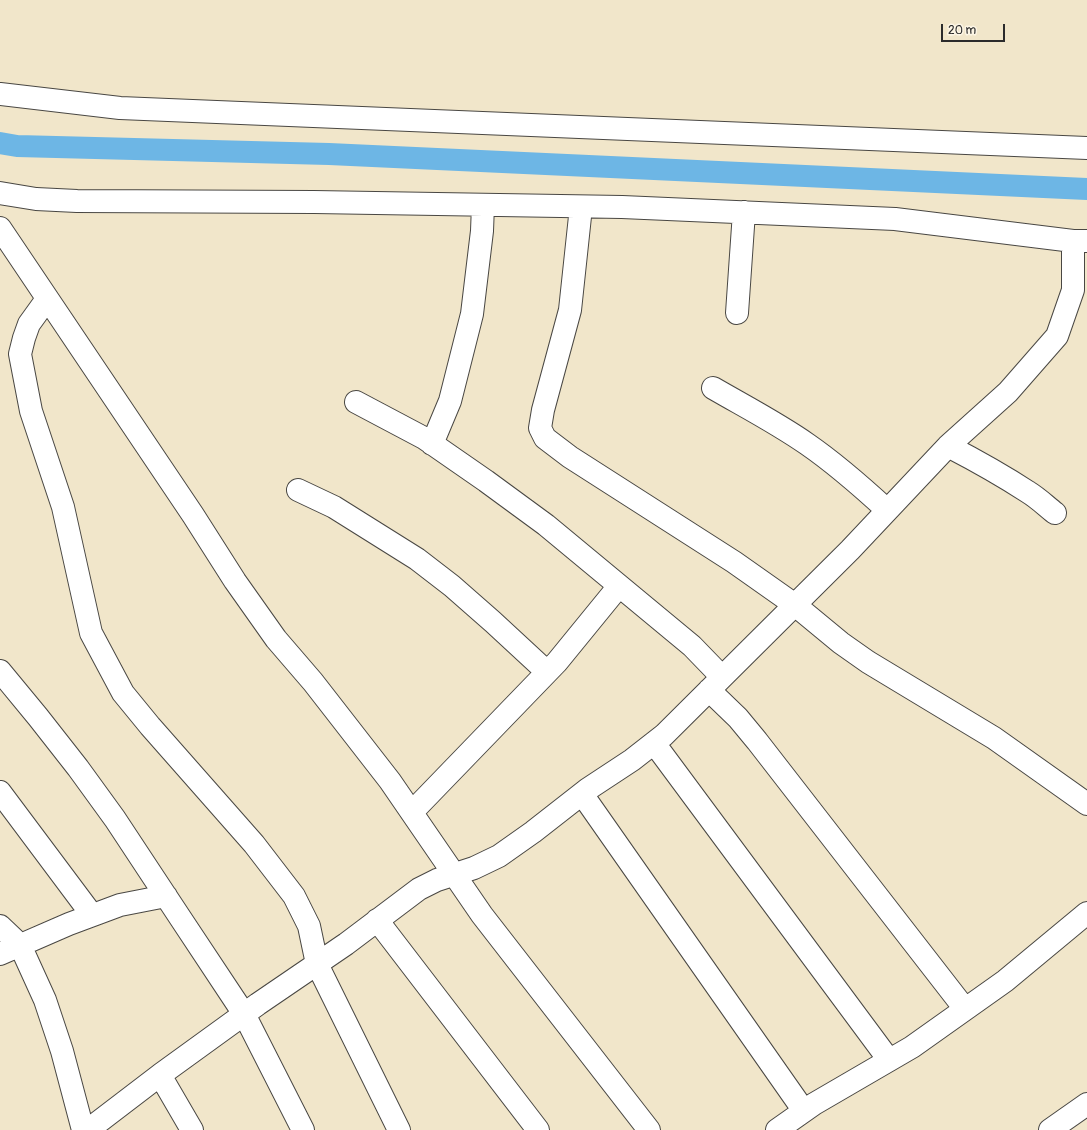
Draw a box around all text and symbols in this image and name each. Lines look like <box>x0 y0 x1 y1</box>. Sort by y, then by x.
scale bar <box>943 16 1007 42</box>
text: 20 m <box>948 23 976 38</box>

